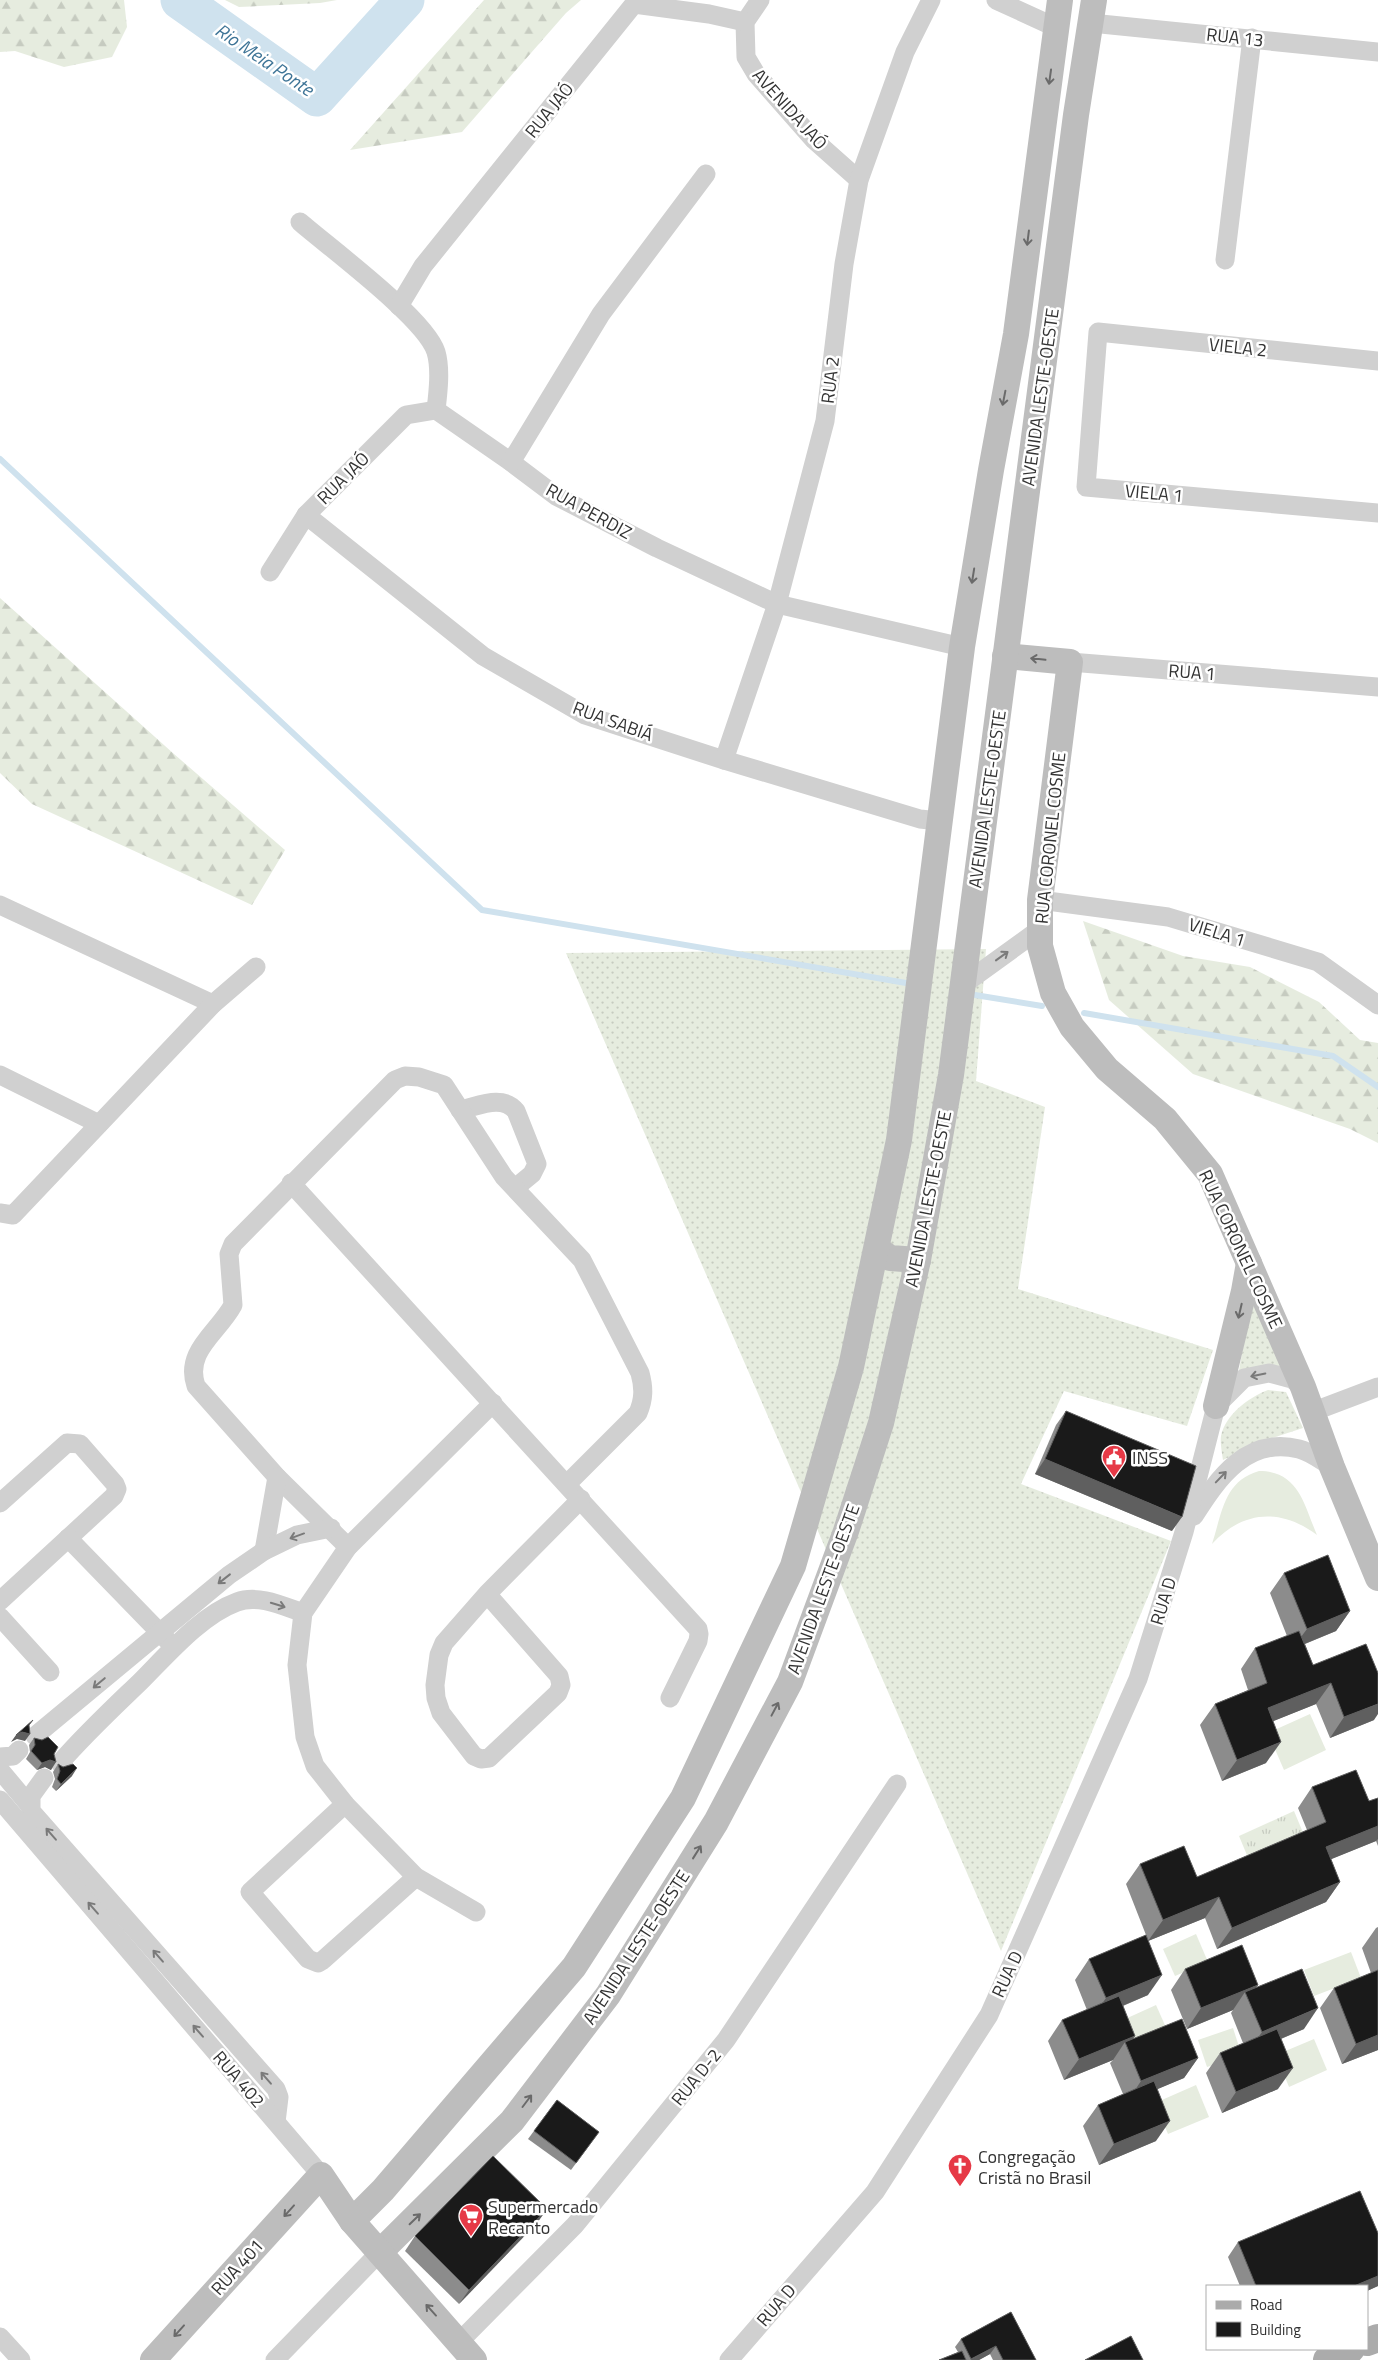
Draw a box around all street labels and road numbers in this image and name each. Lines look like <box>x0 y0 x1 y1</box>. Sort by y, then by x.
street label: RUA 13 <box>1205 21 1265 53</box>
street label: AVENIDA JAÓ <box>746 62 834 156</box>
street label: RUA JAÓ <box>518 76 580 144</box>
street label: AVENIDA LESTE-OESTE <box>1014 306 1066 488</box>
street label: VIELA 2 <box>1208 331 1268 363</box>
street label: RUA 2 <box>814 355 846 405</box>
street label: RUA JAÓ <box>311 446 375 510</box>
street label: RUA PERDIZ <box>541 476 637 546</box>
street label: VIELA 1 <box>1124 477 1184 509</box>
street label: RUA 1 <box>1167 657 1217 687</box>
street label: RUA SABIÁ <box>569 694 657 748</box>
street label: AVENIDA LESTE-OESTE <box>961 708 1013 890</box>
street label: RUA CORONEL COSME <box>1028 751 1072 925</box>
street label: VIELA 1 <box>1185 911 1249 953</box>
street label: AVENIDA LESTE-OESTE <box>898 1108 958 1290</box>
street label: RUA CORONEL COSME <box>1192 1165 1290 1333</box>
street label: AVENIDA LESTE-OESTE <box>780 1500 866 1678</box>
street label: RUA D <box>1143 1574 1183 1628</box>
street label: AVENIDA LESTE-OESTE <box>576 1864 696 2030</box>
street label: RUA D <box>984 1946 1030 2002</box>
street label: RUA D-2 <box>664 2043 728 2111</box>
street label: RUA 402 <box>207 2045 271 2113</box>
street label: RUA 401 <box>204 2233 270 2301</box>
street label: RUA D <box>750 2278 802 2332</box>

